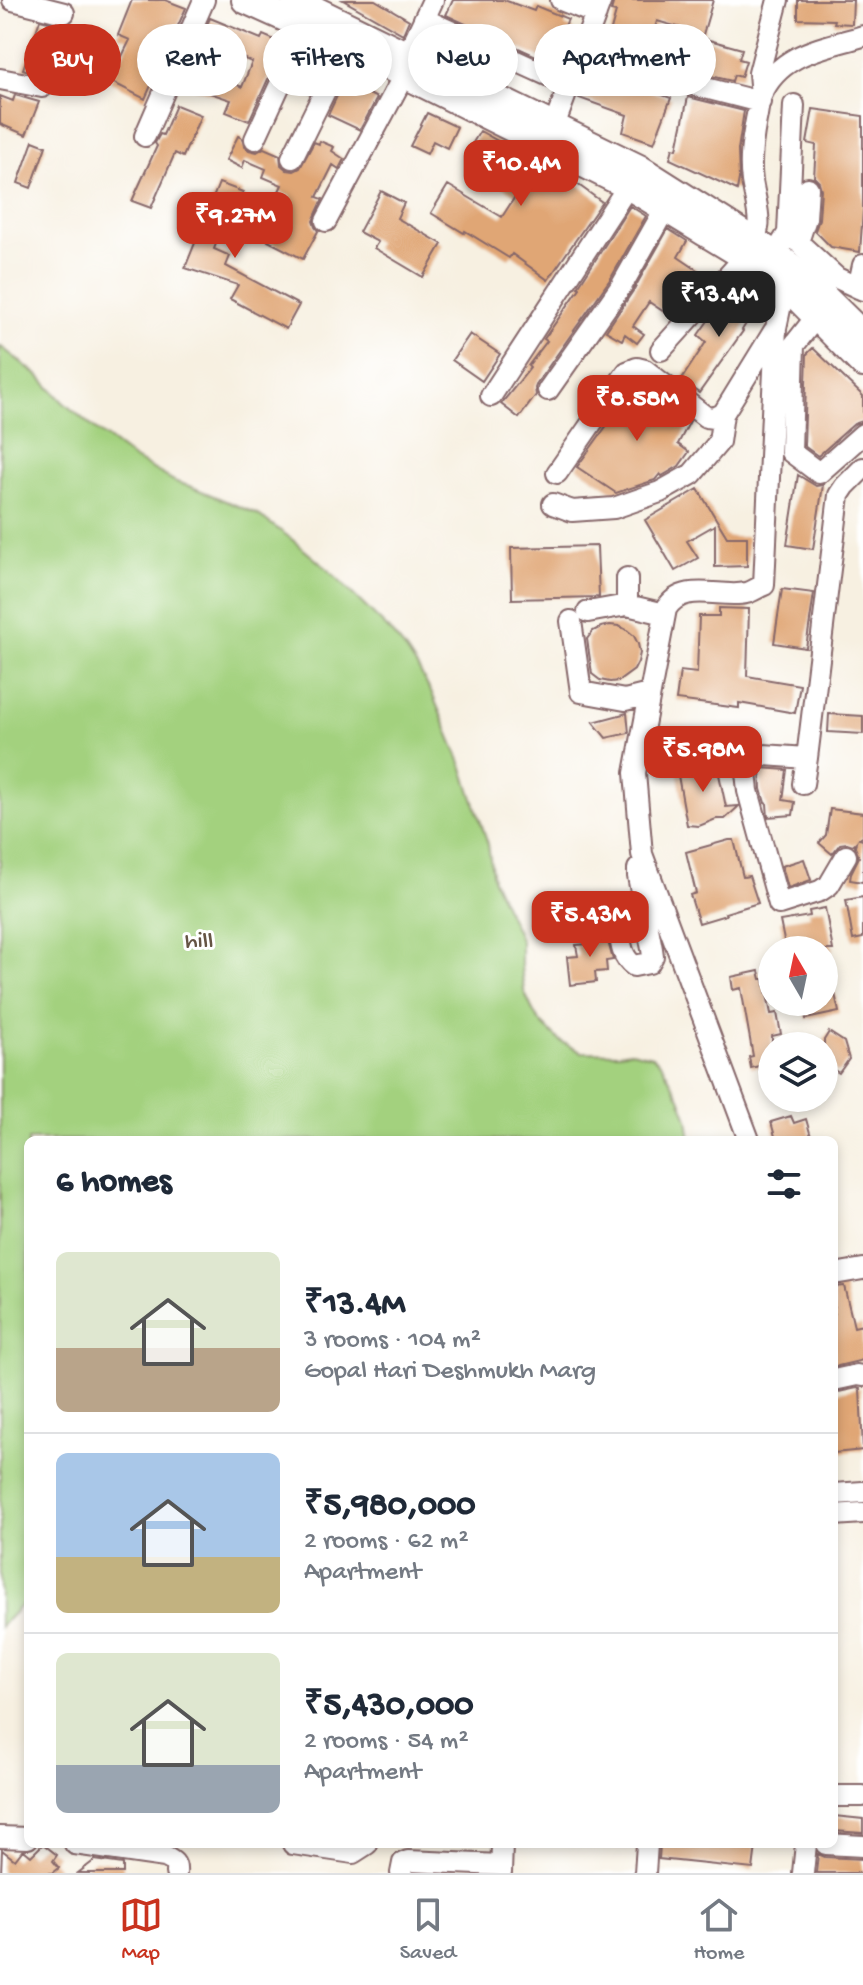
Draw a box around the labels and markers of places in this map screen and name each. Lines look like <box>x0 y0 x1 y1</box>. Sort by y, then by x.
pin: ₹10.4M <box>456 140 586 208</box>
pin: ₹9.27M <box>170 192 300 260</box>
pin: ₹13.4M <box>654 271 784 339</box>
pin: ₹8.58M <box>572 375 702 443</box>
pin: ₹5.98M <box>638 726 768 794</box>
pin: ₹5.43M <box>525 891 655 959</box>

